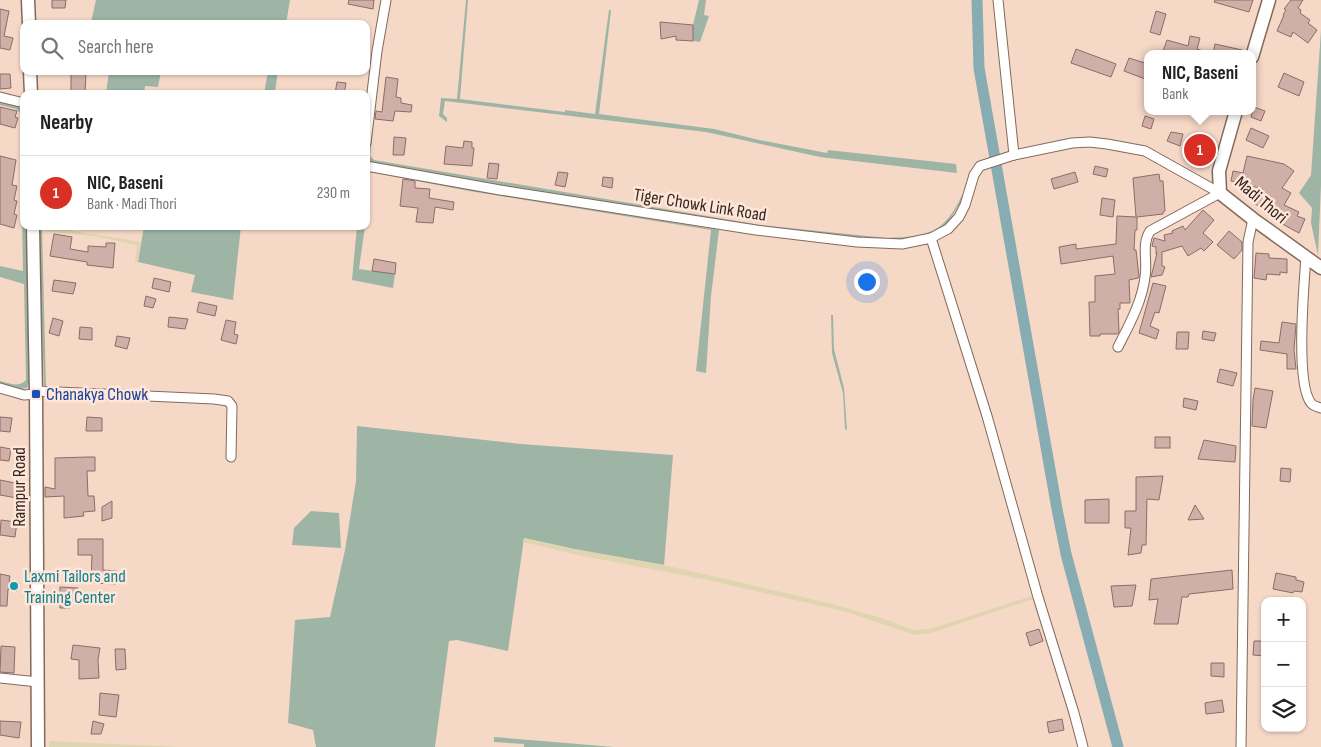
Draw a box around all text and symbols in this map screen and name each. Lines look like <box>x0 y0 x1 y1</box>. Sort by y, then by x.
search box <box>20 20 370 75</box>
icon: search <box>38 34 66 62</box>
text: Search here <box>78 36 154 59</box>
popup <box>1144 50 1256 115</box>
text: NIC, Baseni <box>1162 62 1238 85</box>
text: Bank <box>1162 85 1188 104</box>
text: Nearby <box>40 110 93 135</box>
pin: 1 <box>1184 131 1216 169</box>
text: NIC, Baseni <box>87 172 163 195</box>
street label: Madi Thori <box>1230 172 1292 228</box>
text: 1 <box>53 184 59 203</box>
text: 230 m <box>317 184 350 203</box>
street label: Tiger Chowk Link Road <box>632 184 768 226</box>
text: Bank · Madi Thori <box>87 195 177 214</box>
your location <box>854 269 880 295</box>
place label: Chanakya Chowk <box>46 384 148 405</box>
marker: Chanakya Chowk <box>30 388 42 400</box>
street label: Rampur Road <box>9 447 30 527</box>
place label: Laxmi Tailors and Training Center <box>24 566 126 608</box>
marker: Laxmi Tailors and Training Center <box>8 580 20 592</box>
map controls <box>1261 597 1306 732</box>
button: + <box>1261 597 1306 642</box>
button: − <box>1261 642 1306 687</box>
button: layers <box>1261 687 1306 732</box>

